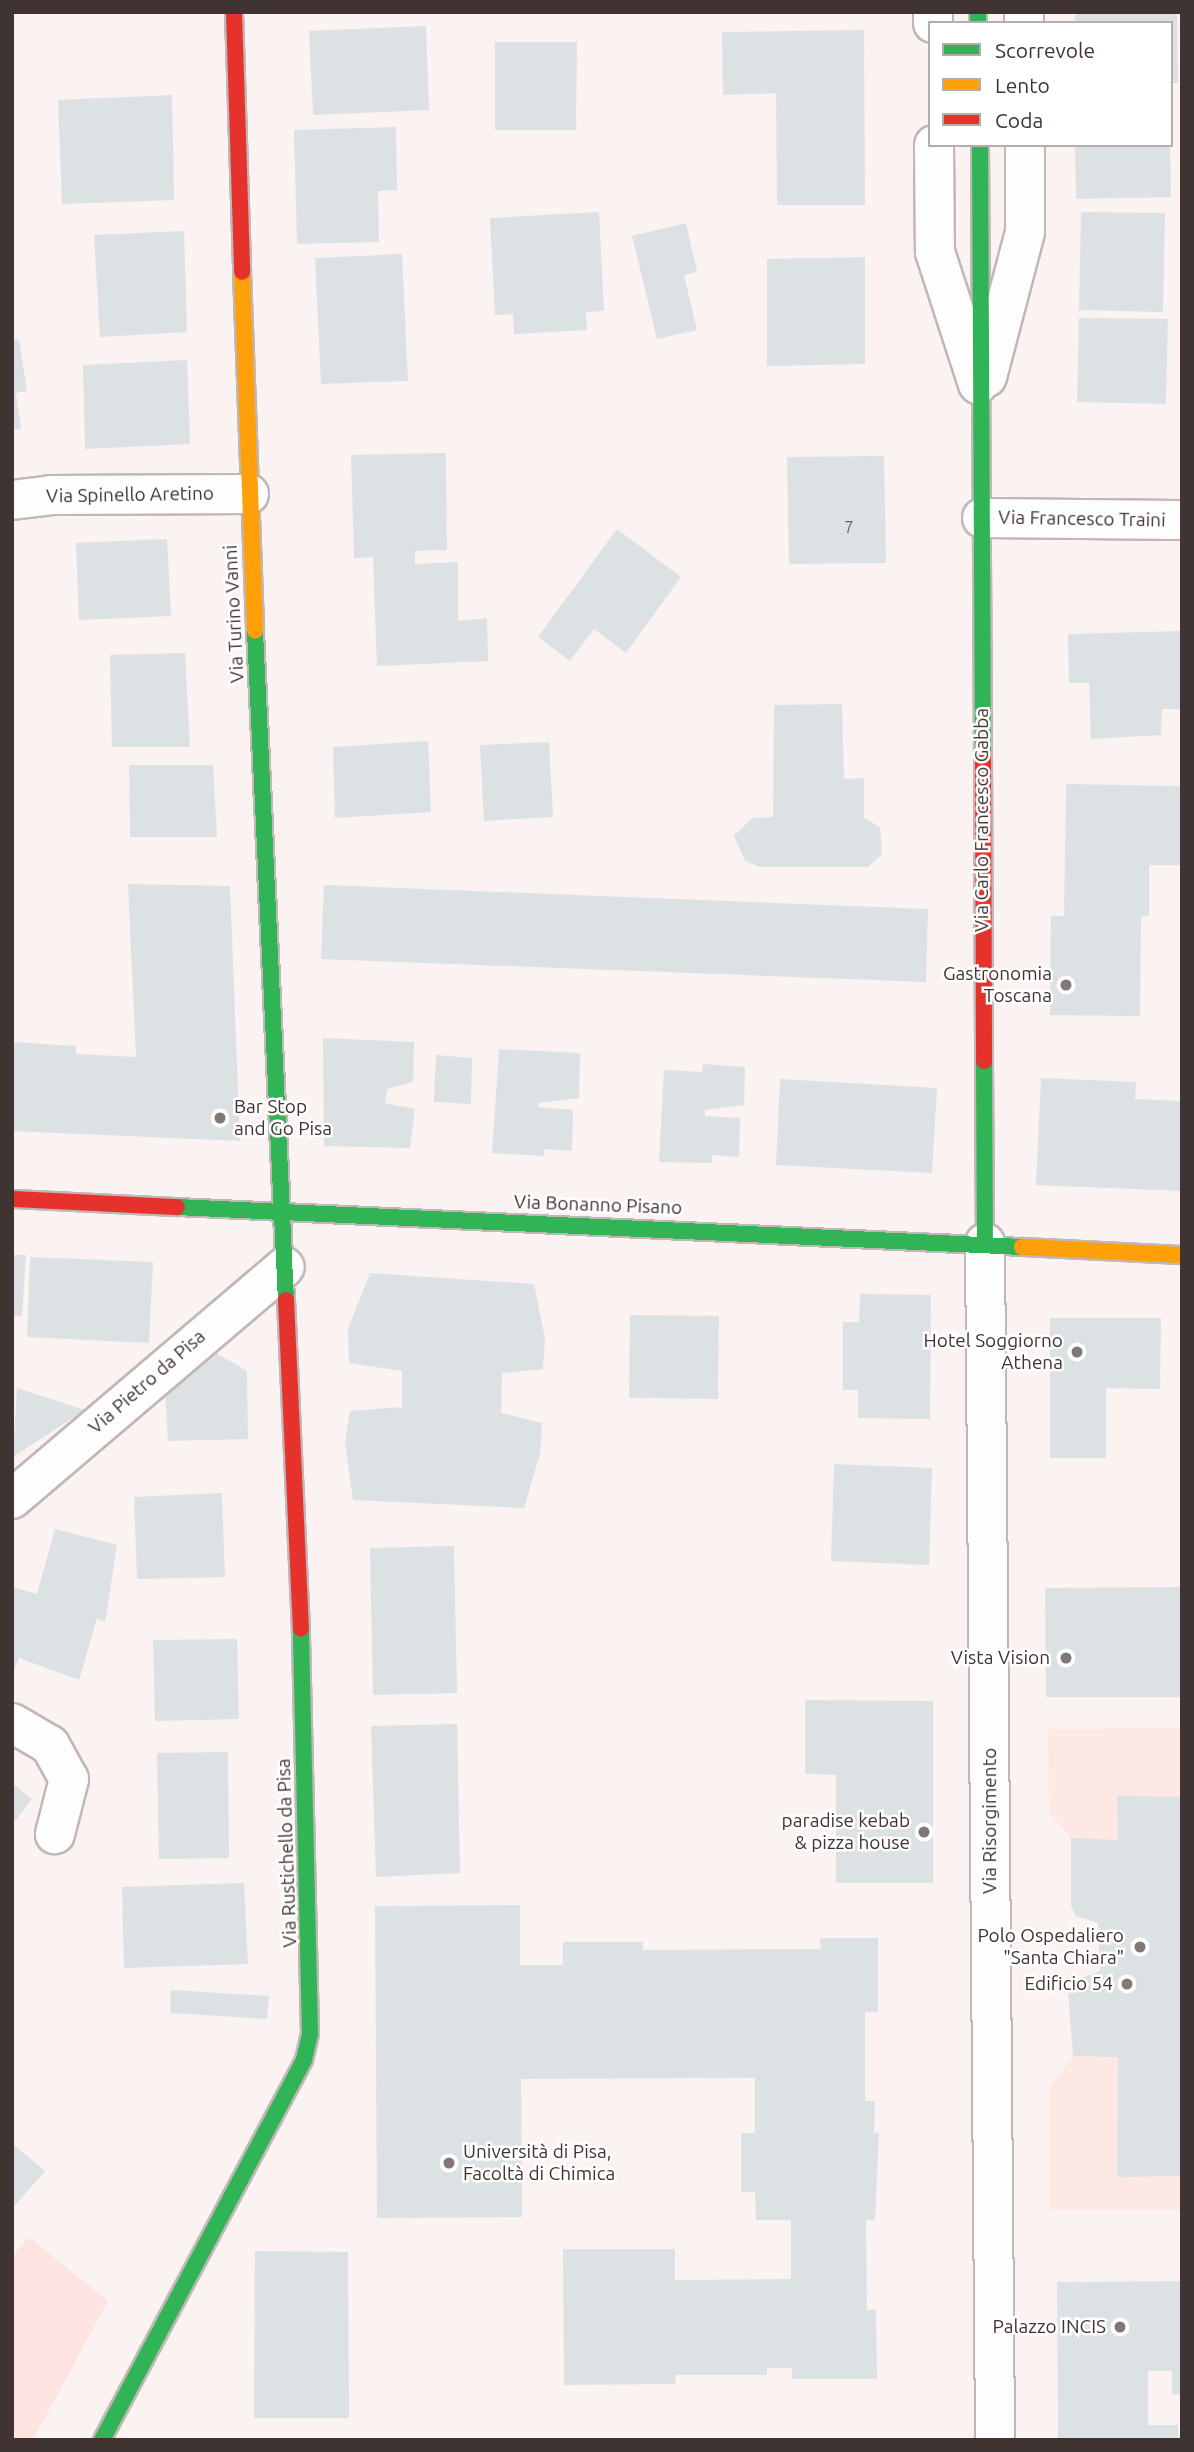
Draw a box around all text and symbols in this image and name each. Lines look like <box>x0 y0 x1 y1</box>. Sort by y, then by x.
legend <box>928 21 1173 147</box>
text: Scorrevole <box>995 38 1095 62</box>
text: Lento <box>995 73 1050 97</box>
text: Coda <box>995 108 1043 132</box>
street label: Via Spinello Aretino <box>46 482 214 508</box>
street label: Via Francesco Traini <box>998 506 1166 532</box>
house number: 7 <box>844 517 854 537</box>
street label: Via Turino Vanni <box>219 544 249 684</box>
street label: Via Carlo Francesco Gabba <box>971 708 993 932</box>
place label: Gastronomia Toscana <box>943 963 1052 1007</box>
marker: Gastronomia Toscana <box>1058 977 1074 993</box>
place label: Bar Stop and Go Pisa <box>234 1096 332 1140</box>
marker: Bar Stop and Go Pisa <box>212 1110 228 1126</box>
street label: Via Bonanno Pisano <box>513 1191 683 1219</box>
street label: Via Pietro da Pisa <box>84 1325 210 1439</box>
place label: Hotel Soggiorno Athena <box>924 1330 1063 1374</box>
marker: Hotel Soggiorno Athena <box>1069 1344 1085 1360</box>
place label: Vista Vision <box>951 1647 1050 1669</box>
marker: Vista Vision <box>1056 1648 1076 1668</box>
street label: Via Risorgimento <box>979 1748 1001 1894</box>
street label: Via Rustichello da Pisa <box>272 1758 302 1948</box>
place label: paradise kebab & pizza house <box>782 1810 910 1854</box>
marker: paradise kebab & pizza house <box>916 1824 932 1840</box>
place label: Polo Ospedaliero "Santa Chiara" <box>977 1925 1124 1969</box>
marker: Polo Ospedaliero "Santa Chiara" <box>1130 1937 1150 1957</box>
place label: Edificio 54 <box>1025 1973 1113 1995</box>
marker: Edificio 54 <box>1119 1976 1135 1992</box>
place label: Università di Pisa, Facoltà di Chimica <box>463 2141 615 2185</box>
marker: Università di Pisa, Facoltà di Chimica <box>441 2155 457 2171</box>
place label: Palazzo INCIS <box>993 2316 1106 2338</box>
marker: Palazzo INCIS <box>1112 2319 1128 2335</box>

